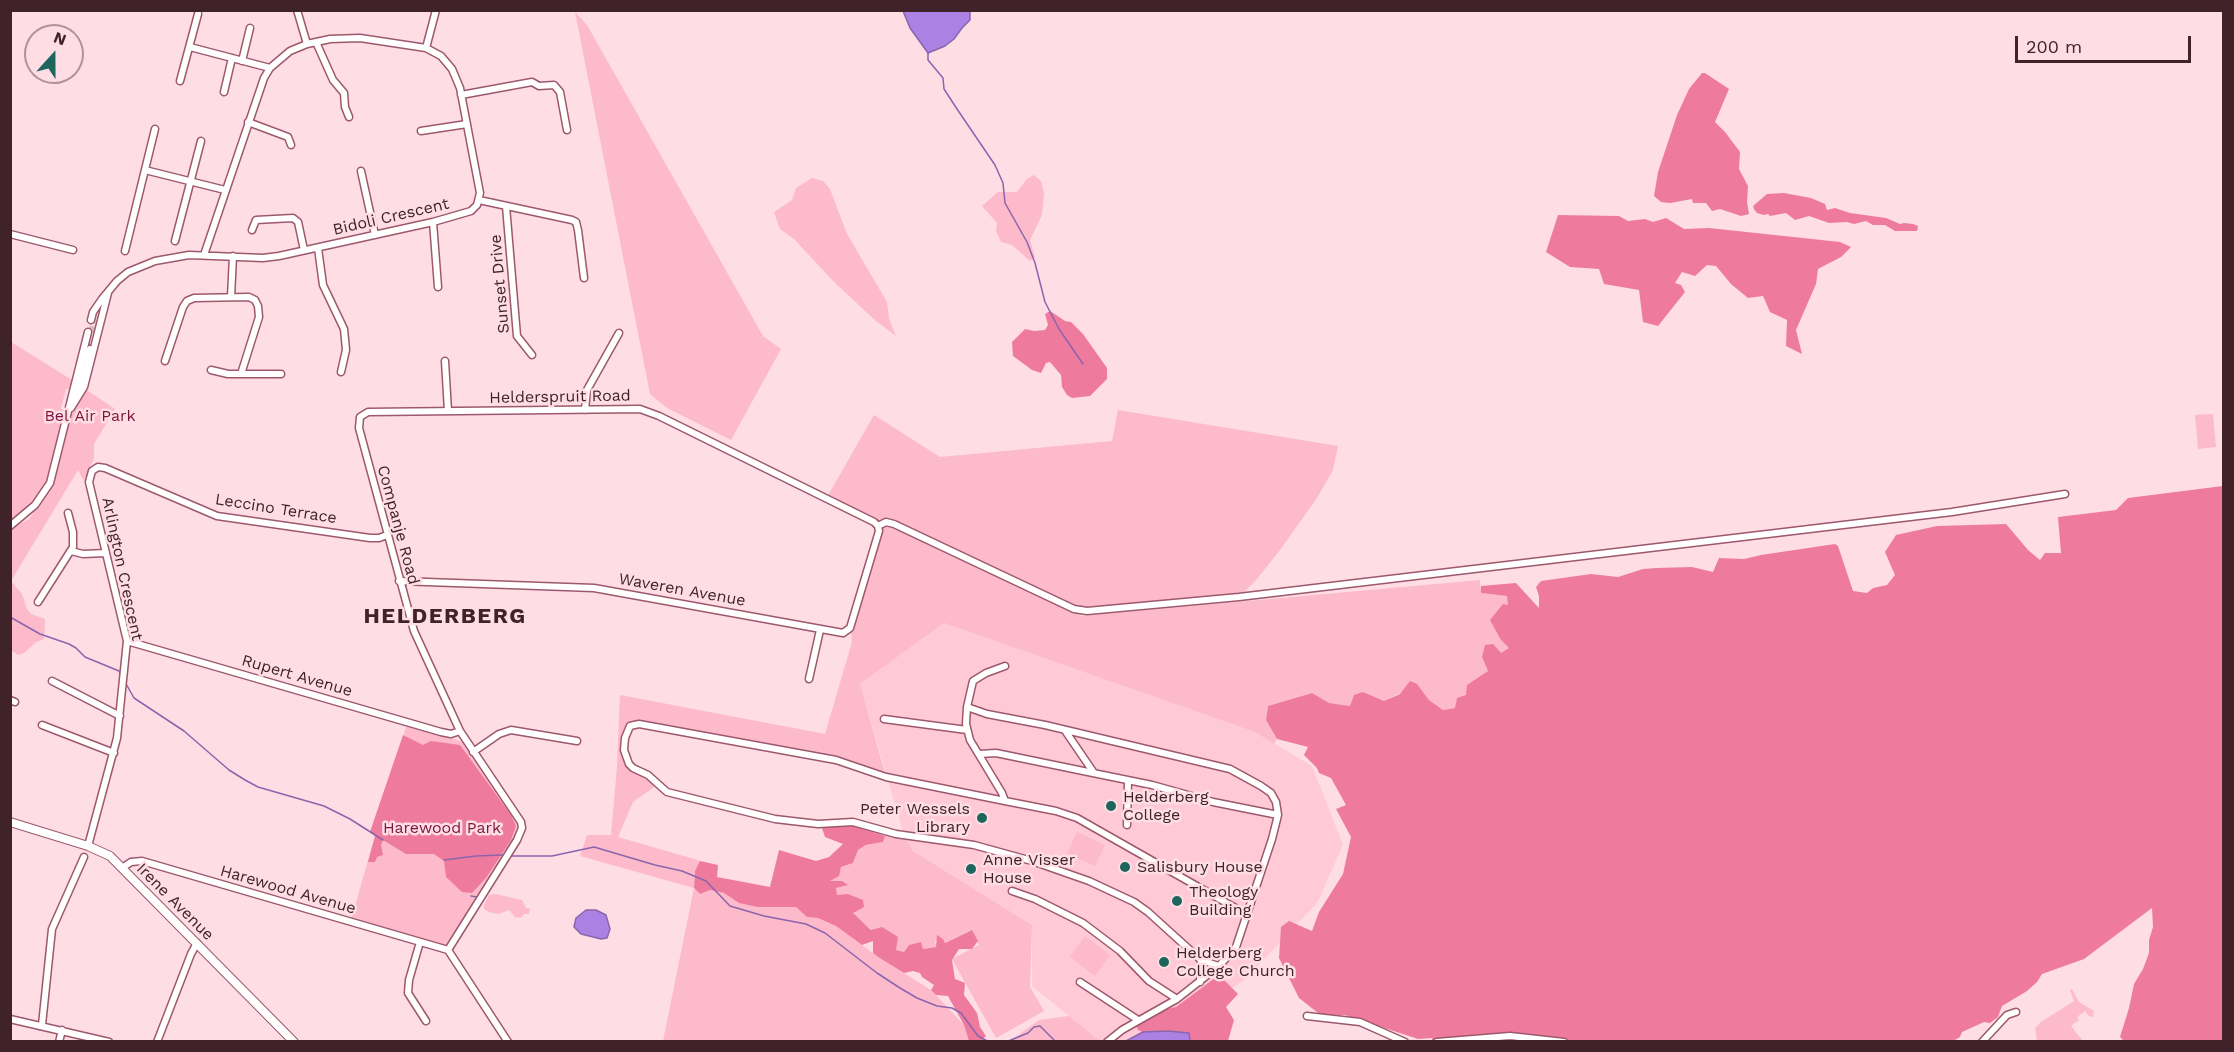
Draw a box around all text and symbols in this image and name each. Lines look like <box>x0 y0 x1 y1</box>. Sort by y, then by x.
north arrow <box>24 24 84 84</box>
scale bar <box>2018 24 2194 62</box>
text: N <box>51 28 69 50</box>
text: 200 m <box>2026 36 2082 57</box>
street label: Bidoli Crescent <box>331 194 451 240</box>
street label: Sunset Drive <box>486 234 514 334</box>
street label: Helderspruit Road <box>489 386 631 408</box>
park label: Bel Air Park <box>44 406 136 426</box>
street label: Companje Road <box>373 463 423 587</box>
street label: Leccino Terrace <box>214 490 338 528</box>
street label: Arlington Crescent <box>97 496 147 642</box>
street label: Waveren Avenue <box>617 569 747 611</box>
district label: HELDERBERG <box>363 604 527 630</box>
street label: Rupert Avenue <box>239 651 355 701</box>
place label: Helderberg College <box>1123 787 1208 825</box>
place label: Peter Wessels Library <box>860 799 970 837</box>
marker: Helderberg College <box>1104 799 1118 813</box>
marker: Peter Wessels Library <box>975 811 989 825</box>
park label: Harewood Park <box>383 818 501 838</box>
place label: Anne Visser House <box>983 850 1075 888</box>
place label: Salisbury House <box>1137 857 1263 877</box>
street label: Irene Avenue <box>132 859 218 945</box>
marker: Salisbury House <box>1118 860 1132 874</box>
street label: Harewood Avenue <box>218 861 358 919</box>
marker: Anne Visser House <box>964 862 978 876</box>
place label: Theology Building <box>1189 882 1258 920</box>
marker: Theology Building <box>1170 894 1184 908</box>
place label: Helderberg College Church <box>1176 943 1295 981</box>
marker: Helderberg College Church <box>1157 955 1171 969</box>

